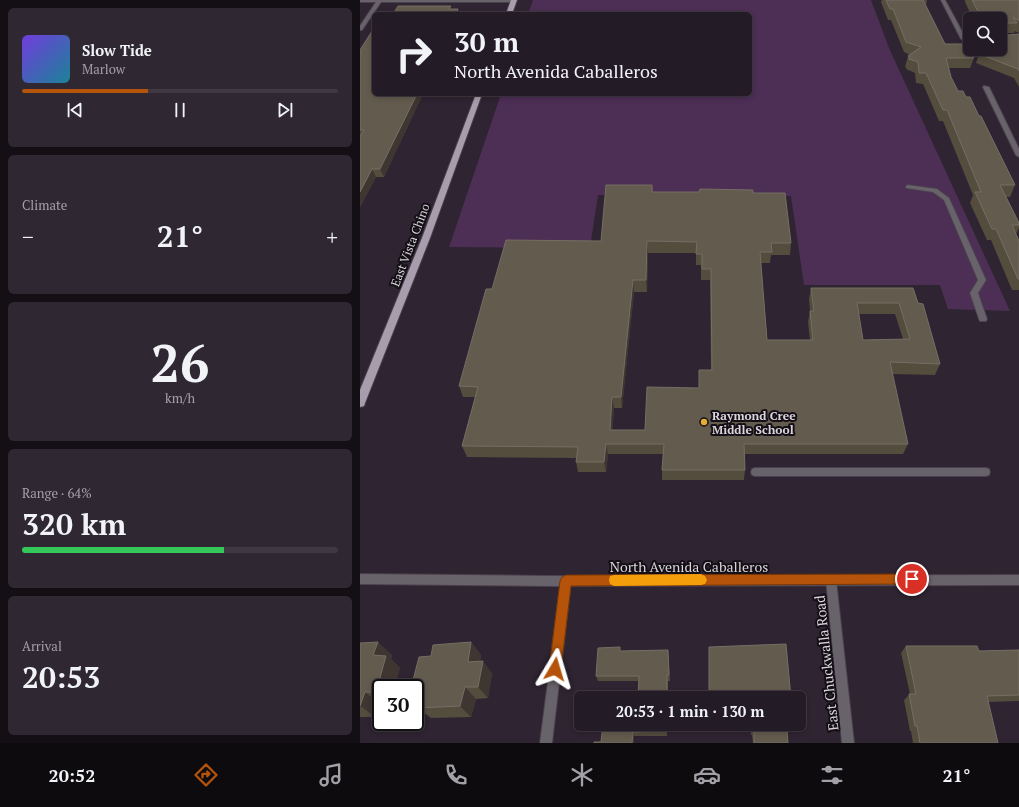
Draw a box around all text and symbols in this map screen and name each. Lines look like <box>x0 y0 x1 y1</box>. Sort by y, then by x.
map controls <box>963 12 1007 56</box>
button: search <box>963 12 1007 56</box>
text: 30 m <box>454 23 519 60</box>
icon: right <box>388 28 440 80</box>
text: Slow Tide <box>82 40 152 60</box>
text: North Avenida Caballeros <box>454 59 658 83</box>
text: Marlow <box>82 60 125 78</box>
icon: previous <box>64 99 86 121</box>
icon: pause <box>169 99 191 121</box>
icon: next <box>274 99 296 121</box>
text: Climate <box>22 196 67 214</box>
street label: East Vista Chino <box>387 201 433 289</box>
text: 21° <box>157 216 203 256</box>
text: − <box>22 222 34 251</box>
text: + <box>326 222 338 251</box>
text: 26 <box>151 328 209 397</box>
text: km/h <box>165 389 195 407</box>
place label: Raymond Cree Middle School <box>712 408 796 437</box>
marker: Raymond Cree Middle School <box>699 417 709 427</box>
text: Range · 64% <box>22 484 92 502</box>
text: 320 km <box>22 504 126 544</box>
street label: North Avenida Caballeros <box>610 557 768 576</box>
pin <box>895 562 929 596</box>
icon: arrive <box>901 568 923 590</box>
street label: East Chuckwalla Road <box>809 594 843 732</box>
text: Arrival <box>22 637 62 655</box>
position arrow <box>534 648 576 690</box>
text: 20:53 <box>22 657 100 697</box>
speed limit sign: 30 <box>372 679 424 731</box>
text: 20:53 · 1 min · 130 m <box>616 701 764 721</box>
icon: directions <box>192 761 220 789</box>
icon: music <box>317 761 345 789</box>
icon: phone <box>442 761 470 789</box>
icon: climate <box>568 761 596 789</box>
icon: car <box>693 761 721 789</box>
icon: filters <box>818 761 846 789</box>
text: 20:52 <box>49 763 95 787</box>
text: 21° <box>943 763 970 787</box>

